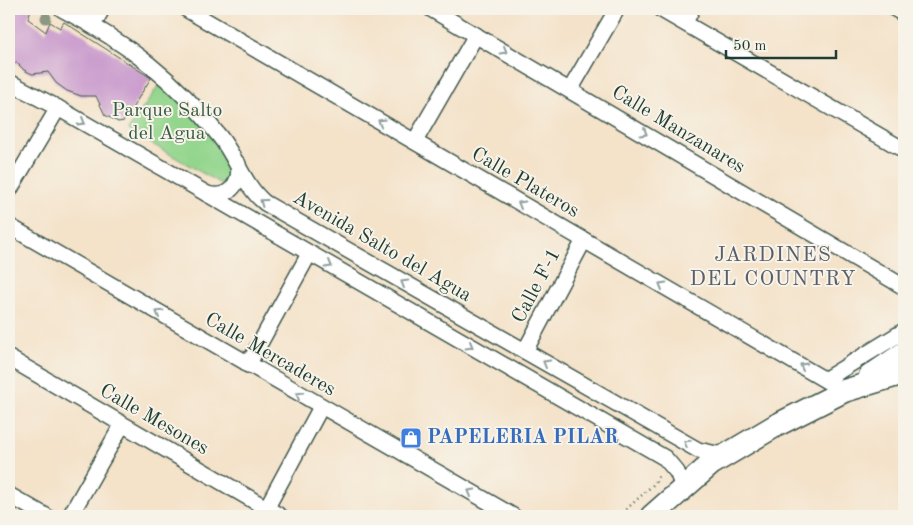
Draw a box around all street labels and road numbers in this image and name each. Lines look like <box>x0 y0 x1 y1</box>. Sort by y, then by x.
street label: Calle Manzanares <box>608 82 748 178</box>
street label: Calle Plateros <box>468 144 582 222</box>
street label: Avenida Salto del Agua <box>289 188 475 306</box>
street label: Calle F-1 <box>509 245 565 327</box>
street label: Calle Mercaderes <box>201 309 339 401</box>
street label: Calle Mesones <box>96 381 212 459</box>

